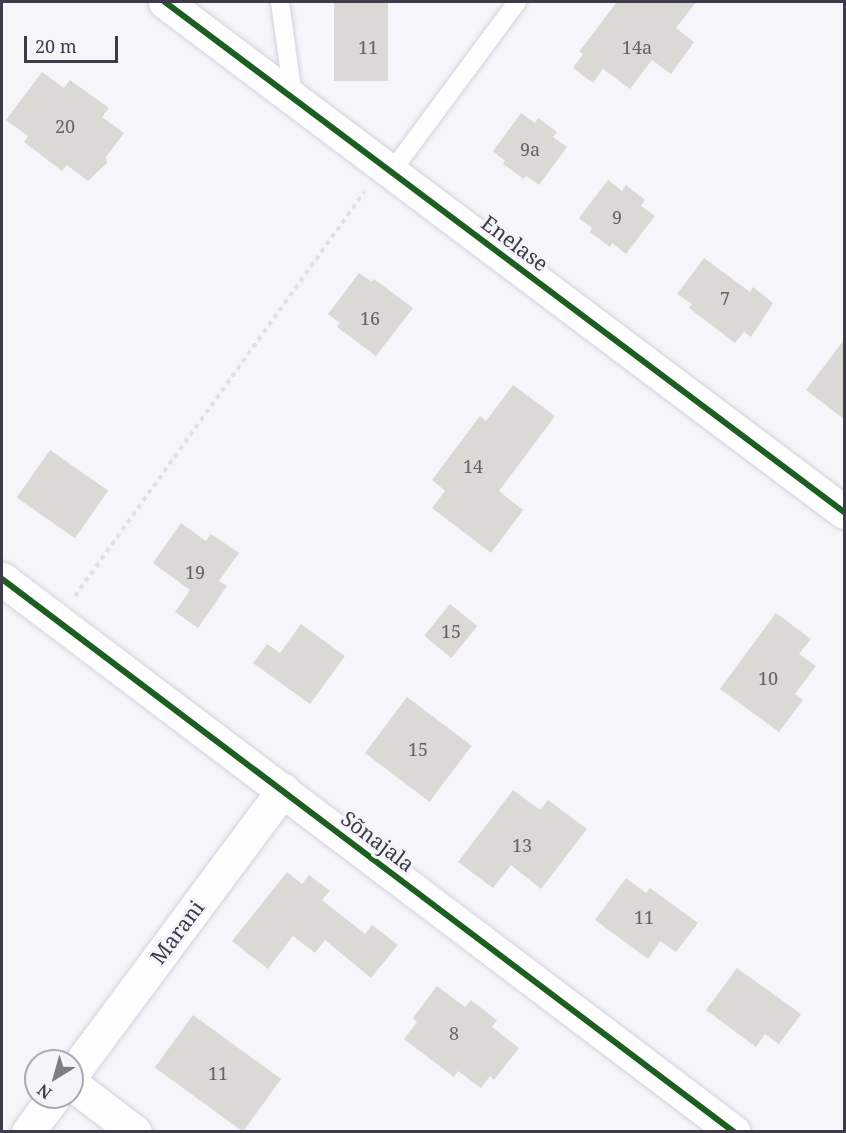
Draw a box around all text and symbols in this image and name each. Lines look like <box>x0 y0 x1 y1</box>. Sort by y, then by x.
scale bar <box>27 24 122 62</box>
text: 20 m <box>35 34 77 58</box>
house number: 11 <box>358 36 378 58</box>
house number: 14a <box>622 36 652 58</box>
house number: 20 <box>55 115 75 137</box>
house number: 9a <box>520 138 540 160</box>
house number: 9 <box>612 206 622 228</box>
street label: Enelase <box>477 210 553 276</box>
house number: 7 <box>720 287 730 309</box>
house number: 16 <box>360 307 380 329</box>
house number: 14 <box>463 455 483 477</box>
house number: 19 <box>185 561 205 583</box>
house number: 15 <box>441 620 461 642</box>
house number: 10 <box>758 667 778 689</box>
house number: 15 <box>408 738 428 760</box>
street label: Sõnajala <box>336 805 420 877</box>
house number: 13 <box>512 834 532 856</box>
street label: Marani <box>145 895 209 969</box>
house number: 11 <box>634 906 654 928</box>
house number: 8 <box>449 1022 459 1044</box>
north arrow <box>24 1049 84 1109</box>
house number: 11 <box>208 1062 228 1084</box>
text: N <box>33 1079 56 1104</box>

